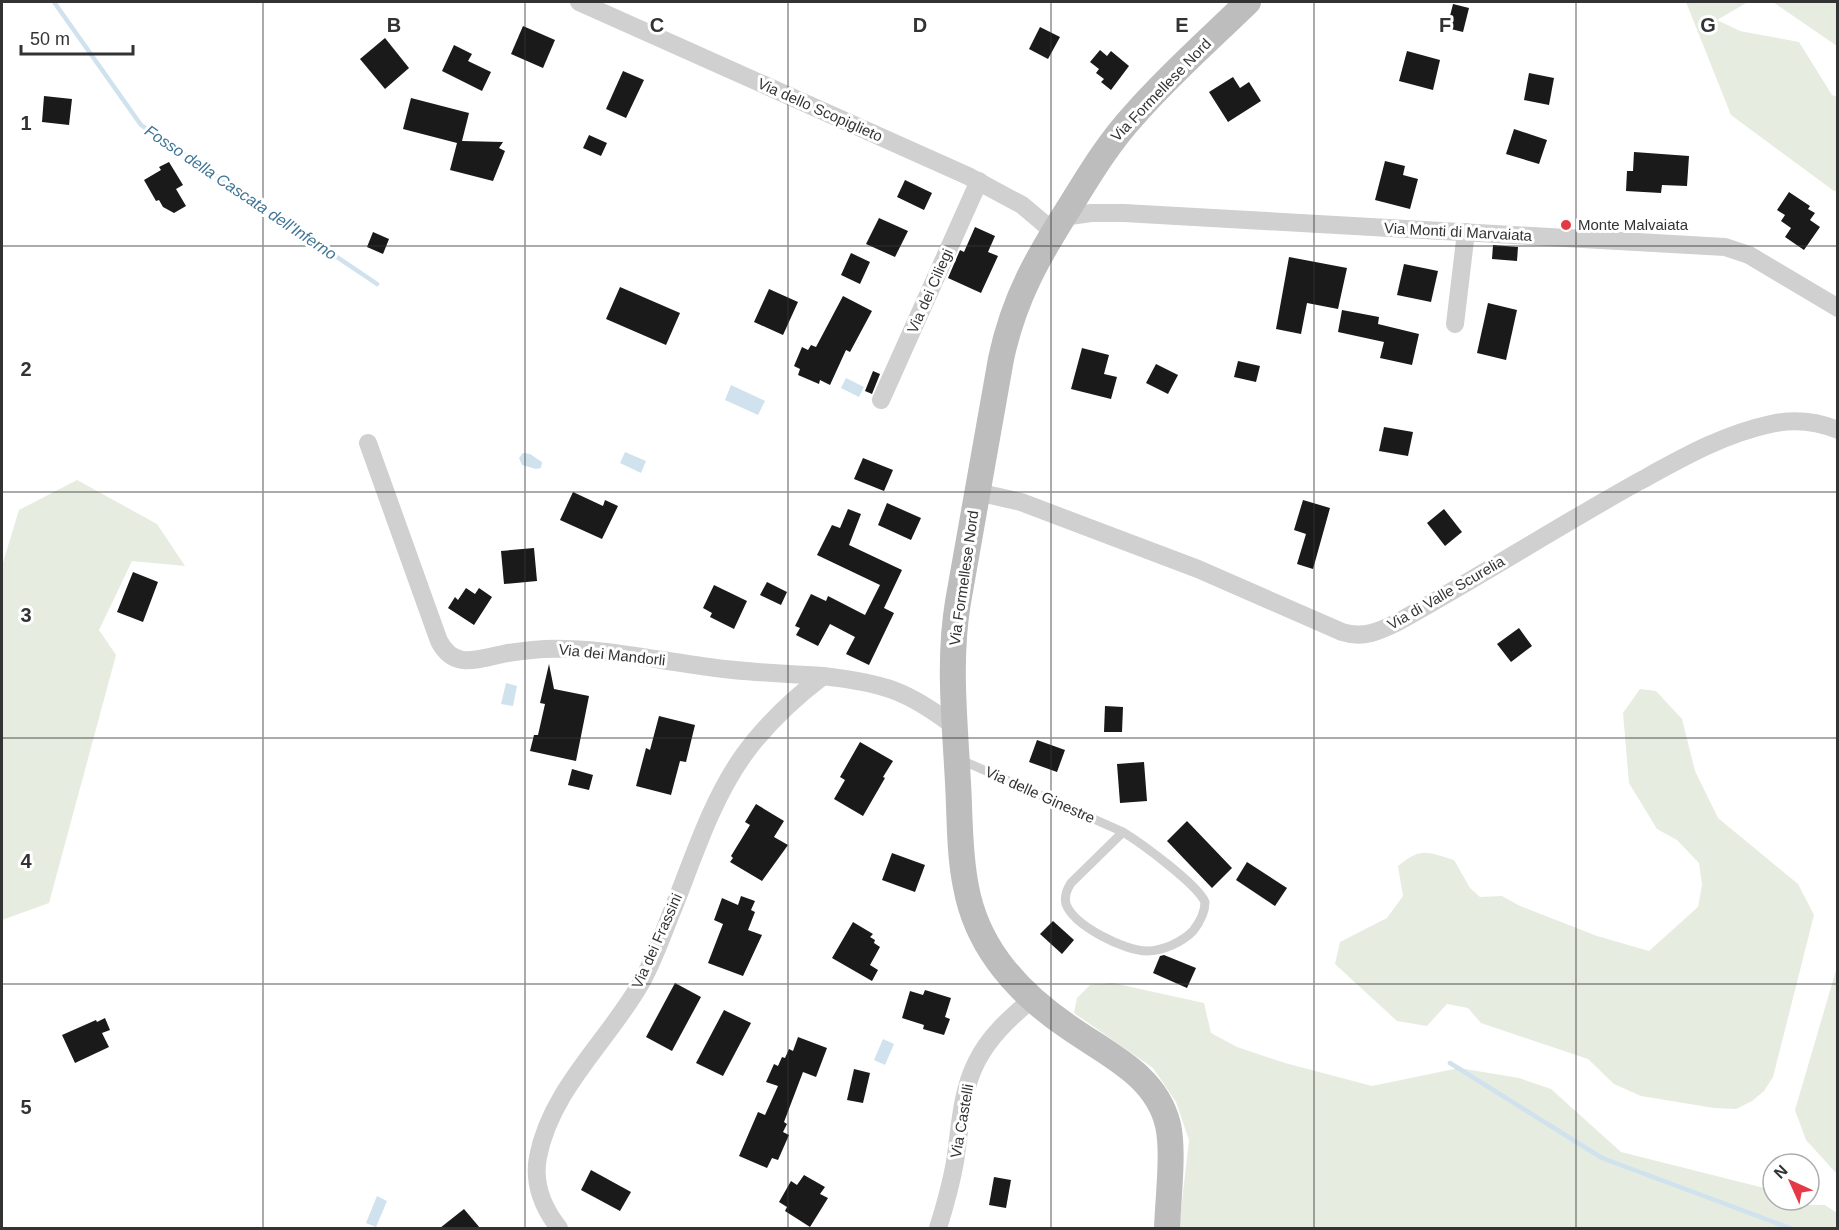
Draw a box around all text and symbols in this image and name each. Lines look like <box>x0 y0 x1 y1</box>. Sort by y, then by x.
text: B <box>387 14 401 36</box>
text: C <box>650 14 664 36</box>
text: D <box>913 14 927 36</box>
text: E <box>1175 14 1189 36</box>
text: F <box>1439 14 1451 36</box>
text: G <box>1700 14 1716 36</box>
scale bar <box>21 18 134 56</box>
text: 50 m <box>30 29 70 49</box>
street label: Via Formellese Nord <box>1107 35 1214 145</box>
street label: Via dello Scopiglieto <box>755 74 885 145</box>
text: 1 <box>20 112 32 134</box>
water label: Fosso della Cascata dell'Inferno <box>142 122 340 263</box>
place label: Monte Malvaiata <box>1578 216 1689 233</box>
marker: Monte Malvaiata <box>1559 218 1573 232</box>
street label: Via Monti di Marvaiata <box>1384 219 1533 244</box>
street label: Via dei Ciliegi <box>903 246 956 336</box>
text: 2 <box>20 358 32 380</box>
street label: Via Formellese Nord <box>946 509 981 647</box>
street label: Via di Valle Scurelia <box>1384 552 1508 633</box>
text: 3 <box>20 604 32 626</box>
street label: Via dei Mandorli <box>558 640 666 669</box>
street label: Via delle Ginestre <box>983 763 1098 826</box>
text: 4 <box>20 850 32 872</box>
street label: Via dei Frassini <box>628 891 685 991</box>
street label: Via Castelli <box>947 1083 976 1159</box>
text: 5 <box>20 1096 32 1118</box>
north arrow <box>1761 1152 1821 1212</box>
text: N <box>1771 1162 1791 1182</box>

